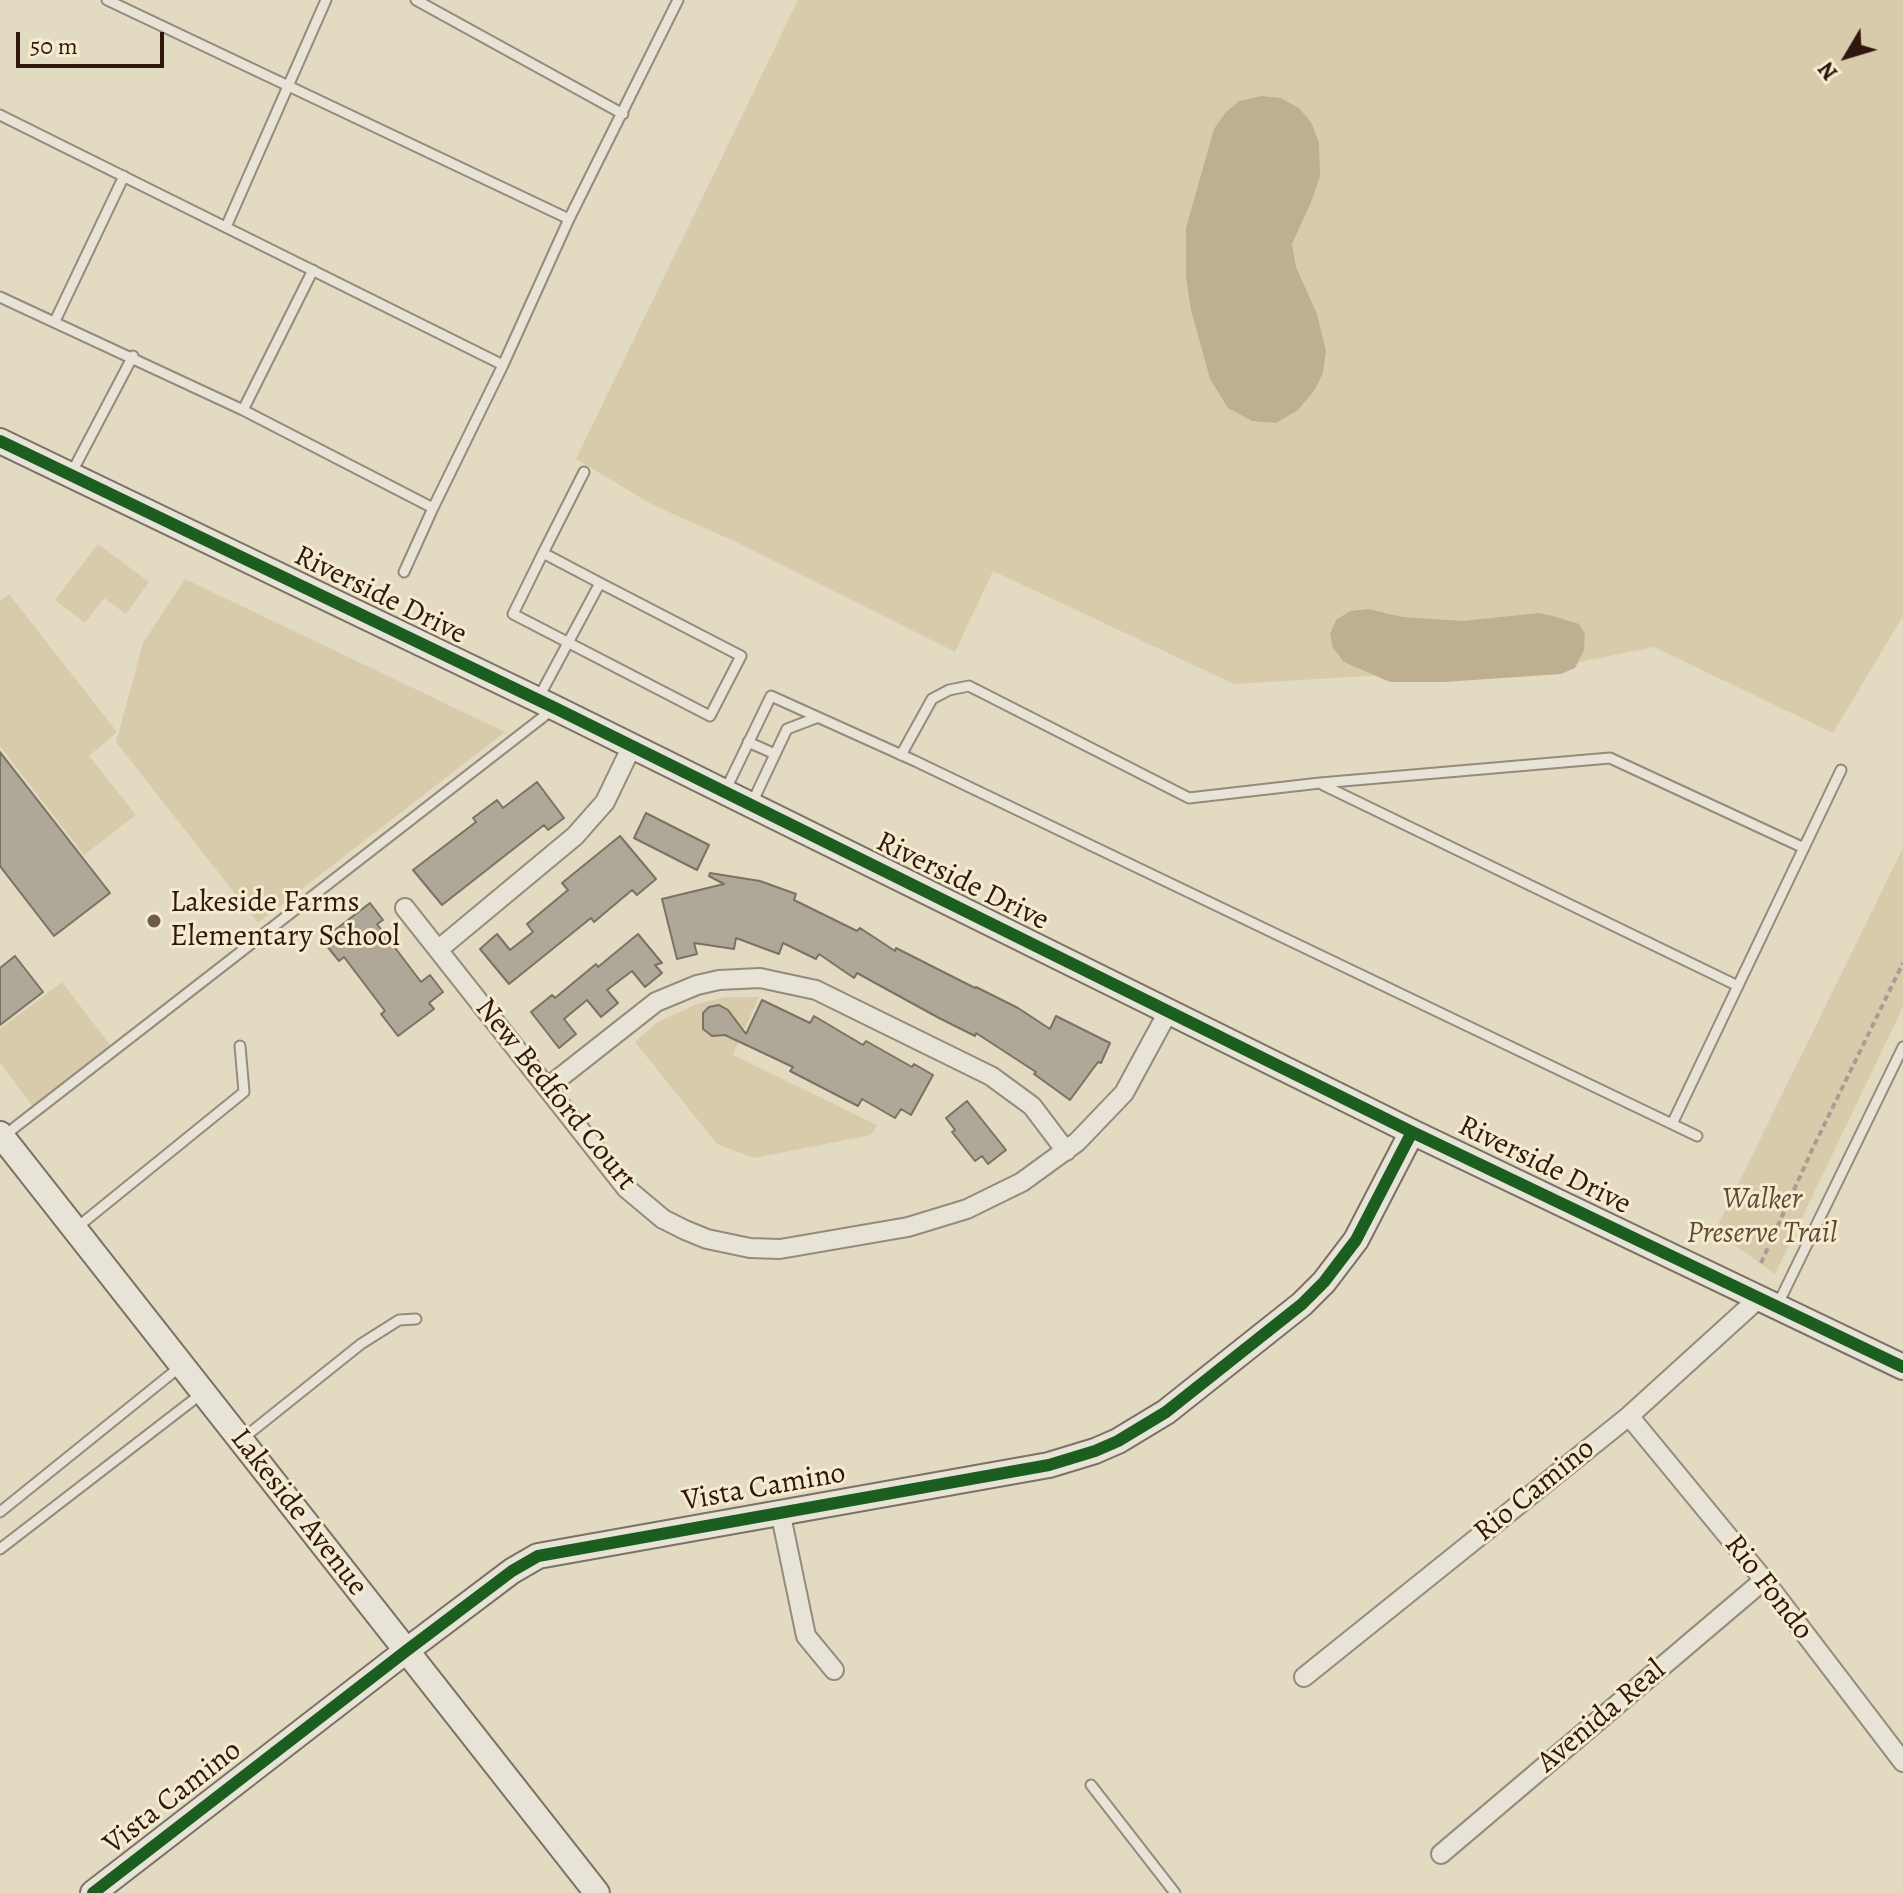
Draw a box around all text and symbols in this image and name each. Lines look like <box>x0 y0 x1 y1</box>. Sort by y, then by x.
scale bar <box>20 16 168 66</box>
north arrow <box>1807 16 1887 96</box>
text: 50 m <box>30 30 78 62</box>
text: N <box>1811 55 1845 86</box>
street label: Riverside Drive <box>288 539 472 653</box>
street label: Riverside Drive <box>870 825 1054 939</box>
place label: Lakeside Farms Elementary School <box>170 886 400 956</box>
marker: Lakeside Farms Elementary School <box>145 912 163 930</box>
street label: New Bedford Court <box>466 992 644 1198</box>
street label: Riverside Drive <box>1452 1109 1636 1223</box>
park label: Walker Preserve Trail <box>1687 1183 1837 1254</box>
street label: Lakeside Avenue <box>222 1422 374 1604</box>
street label: Rio Camino <box>1467 1431 1603 1551</box>
street label: Vista Camino <box>680 1456 848 1520</box>
street label: Rio Fondo <box>1716 1528 1820 1648</box>
street label: Avenida Real <box>1531 1653 1673 1781</box>
street label: Vista Camino <box>97 1733 249 1863</box>

